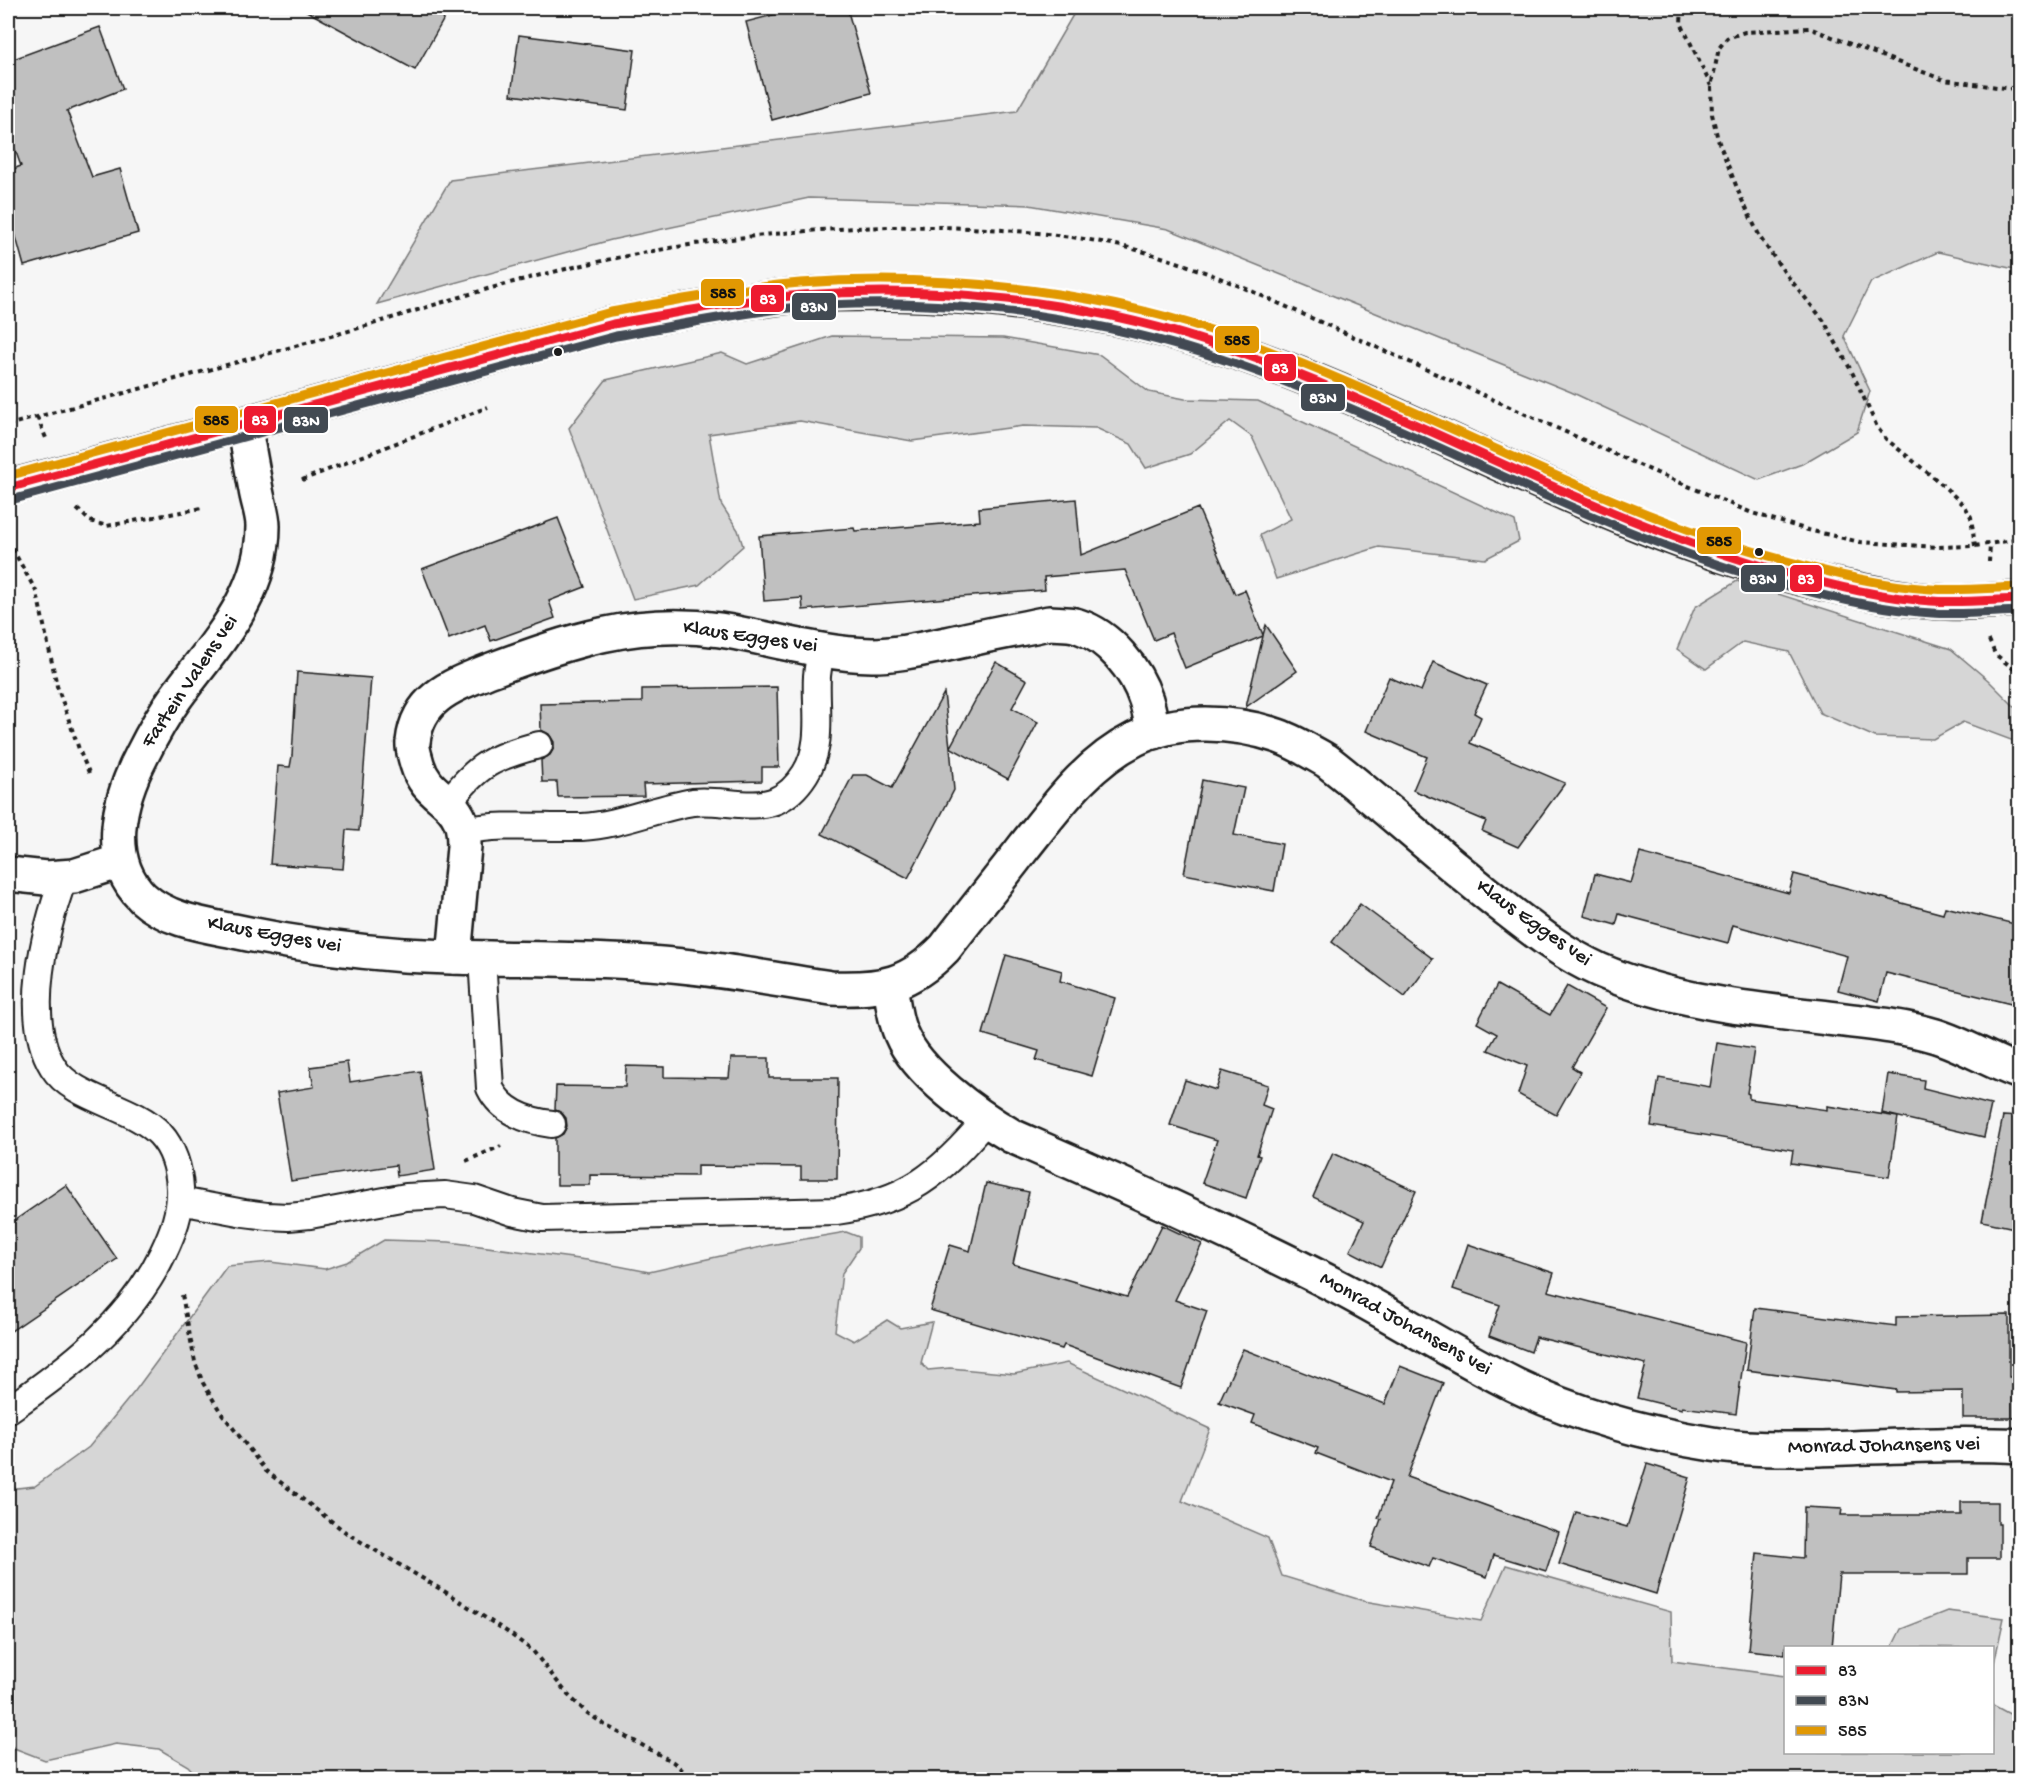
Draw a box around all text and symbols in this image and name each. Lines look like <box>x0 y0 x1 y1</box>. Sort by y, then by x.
line badge: 585 <box>700 278 745 307</box>
line badge: 83 <box>750 284 785 313</box>
text: 585 <box>710 286 736 305</box>
text: 83 <box>759 292 777 311</box>
line badge: 83N <box>791 292 837 321</box>
text: 83N <box>800 300 828 319</box>
line badge: 585 <box>1214 325 1260 354</box>
text: 585 <box>1224 333 1250 352</box>
unlabelled marker <box>552 346 564 358</box>
line badge: 83 <box>1263 353 1297 382</box>
text: 83 <box>1271 361 1289 380</box>
line badge: 83N <box>1300 383 1346 412</box>
text: 83N <box>1309 391 1337 410</box>
line badge: 585 <box>194 405 239 434</box>
line badge: 83 <box>243 405 277 434</box>
line badge: 83N <box>283 406 329 434</box>
text: 585 <box>203 413 229 432</box>
text: 83 <box>251 413 269 432</box>
text: 83N <box>292 414 320 433</box>
line badge: 585 <box>1696 526 1742 555</box>
text: 585 <box>1706 534 1732 553</box>
unlabelled marker <box>1753 546 1765 558</box>
line badge: 83N <box>1740 564 1786 593</box>
line badge: 83 <box>1789 564 1823 593</box>
text: 83N <box>1749 572 1777 591</box>
text: 83 <box>1797 572 1815 591</box>
street label: Fartein Valens vei <box>137 611 245 754</box>
street label: Klaus Egges vei <box>681 616 819 660</box>
street label: Klaus Egges vei <box>1470 875 1596 973</box>
street label: Klaus Egges vei <box>205 912 343 960</box>
street label: Monrad Johansens vei <box>1315 1267 1495 1383</box>
street label: Monrad Johansens vei <box>1787 1433 1981 1461</box>
legend <box>1784 1646 1994 1754</box>
text: 83 <box>1838 1662 1857 1683</box>
text: 83N <box>1838 1692 1869 1713</box>
text: 585 <box>1838 1722 1867 1743</box>

